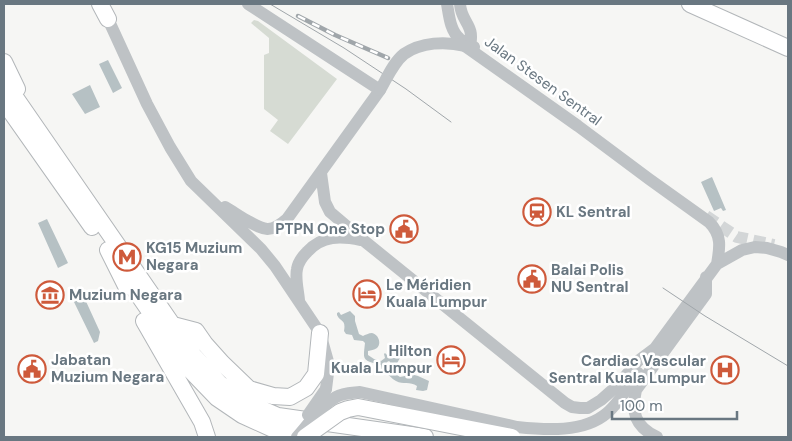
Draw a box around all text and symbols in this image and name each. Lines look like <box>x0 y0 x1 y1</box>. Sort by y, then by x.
street label: Jalan Stesen Sentral <box>480 32 606 130</box>
station icon: KL Sentral <box>522 197 552 227</box>
place label: KL Sentral <box>556 202 630 222</box>
public building icon: PTPN One Stop <box>389 214 419 244</box>
place label: PTPN One Stop <box>275 219 385 239</box>
place label: KG15 Muzium Negara <box>146 238 242 275</box>
metro station icon: KG15 Muzium Negara <box>112 242 142 272</box>
place label: Balai Polis NU Sentral <box>551 260 629 297</box>
public building icon: Balai Polis NU Sentral <box>517 264 547 294</box>
place label: Le Méridien Kuala Lumpur <box>386 275 487 312</box>
hotel icon: Le Méridien Kuala Lumpur <box>352 279 382 309</box>
museum icon: Muzium Negara <box>35 280 65 310</box>
place label: Muzium Negara <box>69 285 182 305</box>
place label: Hilton Kuala Lumpur <box>331 341 432 378</box>
hotel icon: Hilton Kuala Lumpur <box>436 345 466 375</box>
place label: Jabatan Muzium Negara <box>51 350 164 387</box>
place label: Cardiac Vascular Sentral Kuala Lumpur <box>549 351 706 388</box>
public building icon: Jabatan Muzium Negara <box>17 354 47 384</box>
hospital icon: Cardiac Vascular Sentral Kuala Lumpur <box>710 355 740 385</box>
scale bar <box>612 388 737 420</box>
text: 100 m <box>620 396 663 416</box>

